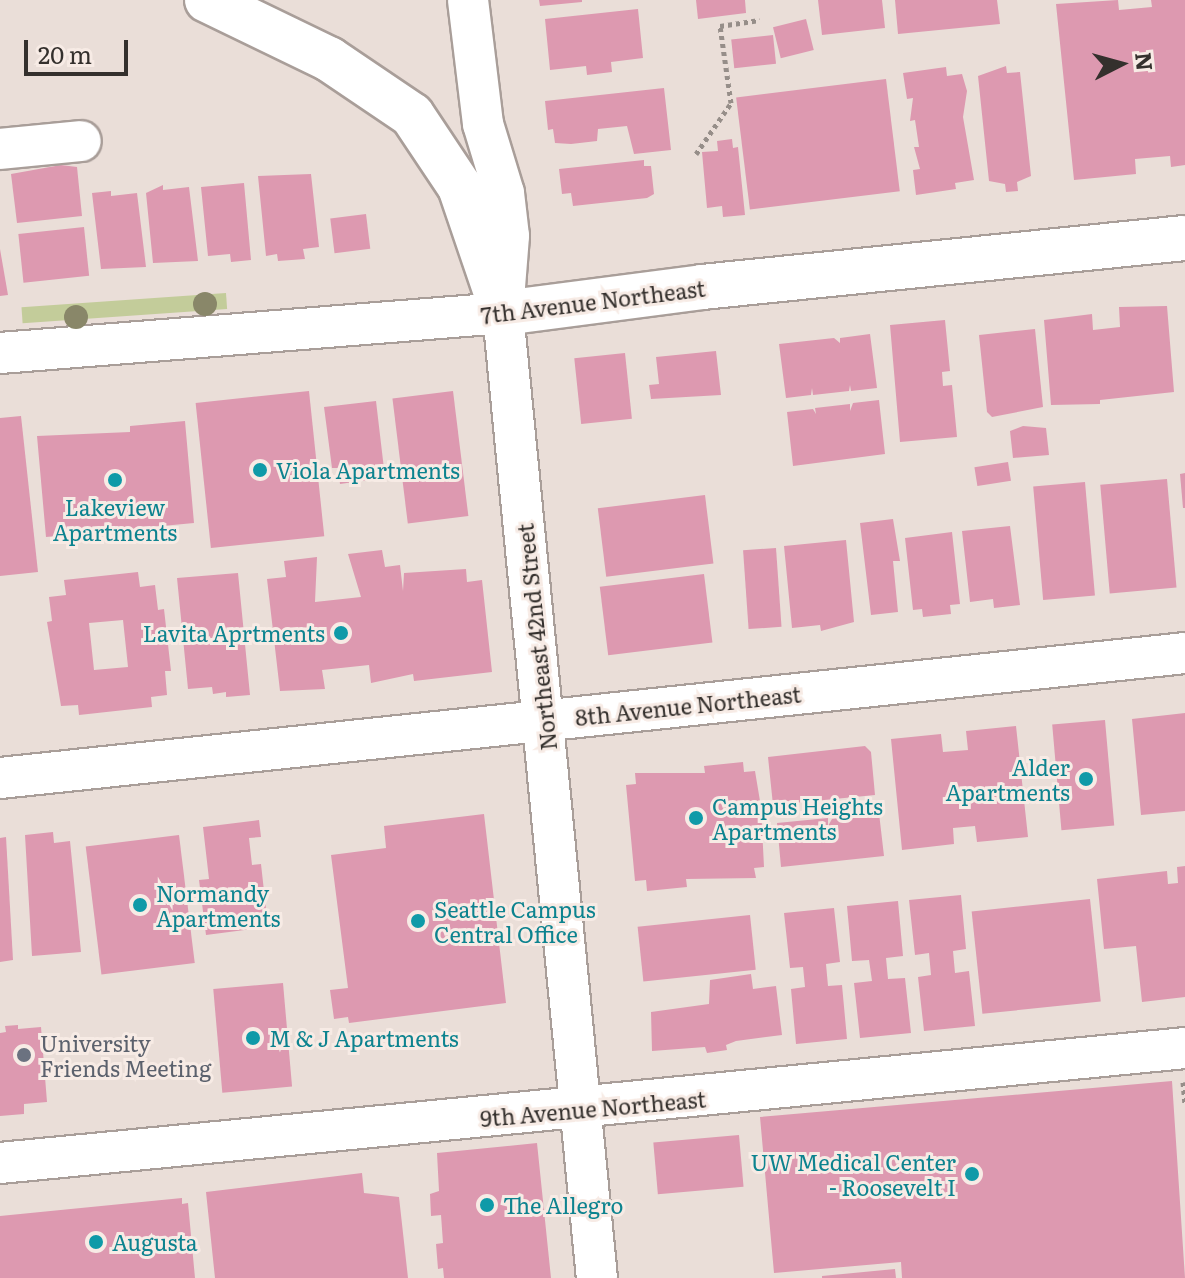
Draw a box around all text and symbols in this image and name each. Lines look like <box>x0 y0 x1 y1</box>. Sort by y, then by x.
scale bar <box>28 24 132 74</box>
north arrow <box>1081 24 1161 104</box>
text: 20 m <box>38 36 92 71</box>
text: N <box>1128 51 1163 72</box>
street label: 7th Avenue Northeast <box>479 274 707 328</box>
place label: Viola Apartments <box>276 457 460 483</box>
marker: Viola Apartments <box>251 461 269 479</box>
marker: Lakeview Apartments <box>106 471 124 489</box>
place label: Lakeview Apartments <box>53 493 177 544</box>
street label: Northeast 42nd Street <box>511 522 561 752</box>
place label: Lavita Aprtments <box>143 620 325 646</box>
marker: Lavita Aprtments <box>332 624 350 642</box>
street label: 8th Avenue Northeast <box>574 680 802 730</box>
place label: Alder Apartments <box>946 753 1070 804</box>
marker: Alder Apartments <box>1077 770 1095 788</box>
place label: Campus Heights Apartments <box>712 792 883 844</box>
marker: Campus Heights Apartments <box>687 809 705 827</box>
place label: Normandy Apartments <box>156 879 280 930</box>
place label: Seattle Campus Central Office <box>434 895 596 946</box>
marker: Normandy Apartments <box>131 896 149 914</box>
marker: Seattle Campus Central Office <box>409 912 427 930</box>
place label: M & J Apartments <box>269 1025 459 1051</box>
place label: University Friends Meeting <box>40 1029 211 1080</box>
marker: M & J Apartments <box>244 1029 262 1047</box>
marker: University Friends Meeting <box>15 1046 33 1064</box>
street label: 9th Avenue Northeast <box>479 1085 707 1131</box>
place label: UW Medical Center - Roosevelt I <box>750 1148 956 1200</box>
marker: UW Medical Center - Roosevelt I <box>963 1165 981 1183</box>
place label: The Allegro <box>503 1192 623 1218</box>
marker: The Allegro <box>478 1196 496 1214</box>
place label: Augusta <box>112 1229 198 1255</box>
marker: Augusta <box>87 1233 105 1251</box>

